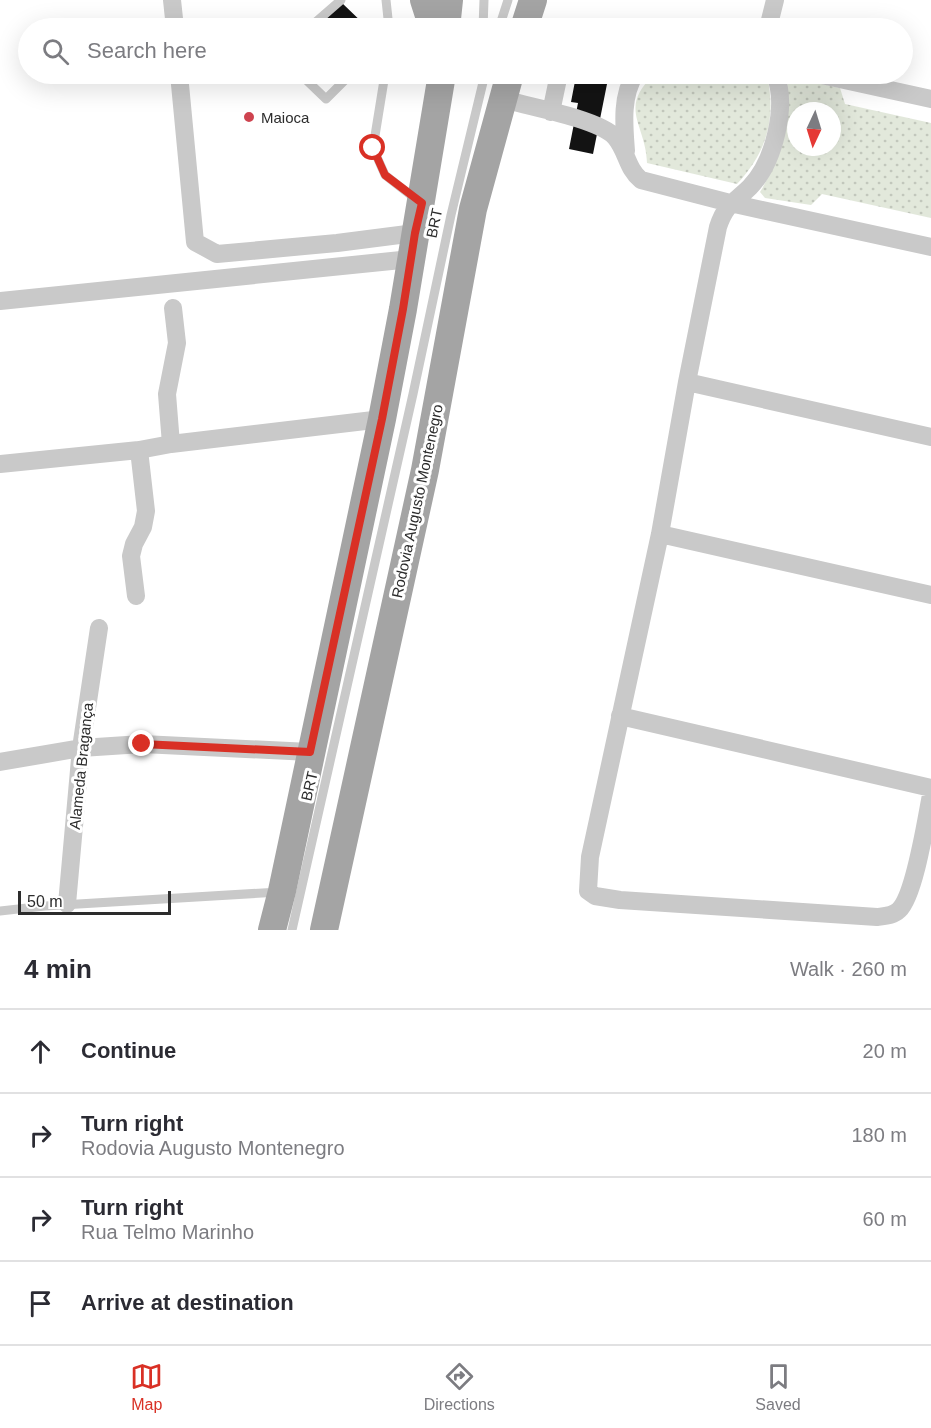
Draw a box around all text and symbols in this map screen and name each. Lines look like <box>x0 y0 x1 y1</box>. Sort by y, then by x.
search box <box>18 18 913 84</box>
icon: search <box>39 35 72 68</box>
text: Search here <box>87 38 207 63</box>
north arrow <box>787 102 841 156</box>
place label: Maioca <box>261 109 310 126</box>
marker: Maioca <box>242 110 256 124</box>
route start <box>359 134 385 160</box>
street label: BRT <box>423 207 445 239</box>
street label: Rodovia Augusto Montenegro <box>388 403 446 599</box>
street label: Alameda Bragança <box>66 701 96 830</box>
route end <box>128 730 154 756</box>
street label: BRT <box>297 770 321 802</box>
scale bar <box>18 888 171 916</box>
text: 50 m <box>27 893 63 910</box>
text: 4 min <box>24 954 92 984</box>
text: Walk · 260 m <box>790 958 907 980</box>
icon: ahead <box>24 1035 57 1068</box>
text: Continue <box>81 1038 176 1063</box>
text: 20 m <box>863 1040 907 1062</box>
text: Turn right <box>81 1111 183 1136</box>
icon: right <box>24 1119 57 1152</box>
text: 180 m <box>851 1124 907 1146</box>
text: Rodovia Augusto Montenegro <box>81 1137 345 1159</box>
text: Turn right <box>81 1195 183 1220</box>
icon: right <box>24 1203 57 1236</box>
text: 60 m <box>863 1208 907 1230</box>
text: Rua Telmo Marinho <box>81 1221 254 1243</box>
icon: arrive <box>24 1287 57 1320</box>
text: Arrive at destination <box>81 1290 294 1315</box>
tab: Map <box>130 1360 163 1414</box>
tab: Directions <box>424 1360 495 1414</box>
tab: Saved <box>755 1360 801 1414</box>

